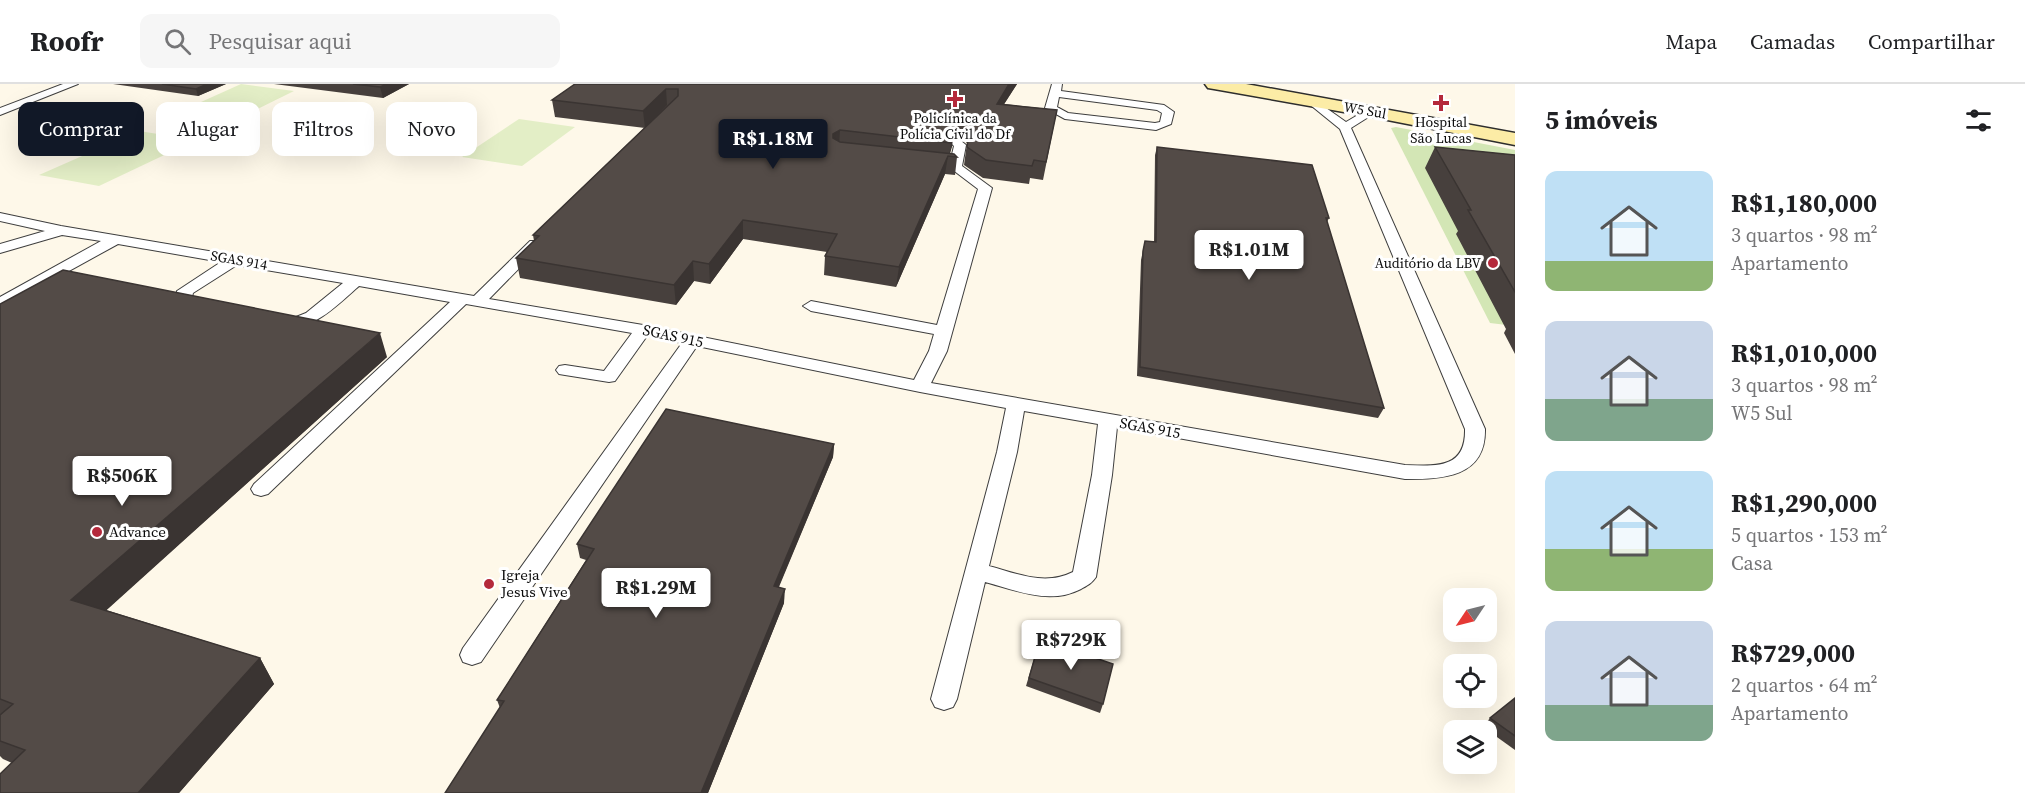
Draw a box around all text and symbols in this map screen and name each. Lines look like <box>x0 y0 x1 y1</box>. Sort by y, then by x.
search box <box>140 14 560 68</box>
text: Roofr <box>30 22 104 60</box>
icon: search <box>161 25 194 58</box>
text: Pesquisar aqui <box>209 26 351 56</box>
text: Mapa <box>1665 27 1717 56</box>
text: Camadas <box>1750 27 1835 56</box>
text: Compartilhar <box>1868 27 1995 56</box>
marker: Policlínica da Polícia Civil do Df <box>946 90 964 108</box>
marker: Hospital São Lucas <box>1432 94 1450 112</box>
street label: W5 Sul <box>1342 96 1388 124</box>
chip: Comprar <box>18 102 144 156</box>
chip: Alugar <box>156 102 260 156</box>
chip: Filtros <box>272 102 374 156</box>
chip: Novo <box>386 102 477 156</box>
text: 5 imóveis <box>1545 102 1658 138</box>
icon: filters <box>1962 104 1995 137</box>
place label: Policlínica da Polícia Civil do Df <box>900 108 1011 144</box>
place label: Hospital São Lucas <box>1410 112 1472 148</box>
pin: R$1.18M <box>718 119 828 170</box>
text: R$1.18M <box>733 124 813 152</box>
text: R$1,180,000 <box>1731 185 1877 221</box>
icon: home <box>1593 195 1665 267</box>
text: 3 quartos · 98 m² <box>1731 221 1878 249</box>
pin: R$1.01M <box>1194 230 1304 281</box>
text: R$1.01M <box>1209 235 1289 263</box>
street label: SGAS 914 <box>209 245 269 275</box>
text: Apartamento <box>1731 249 1849 277</box>
place label: Auditório da LBV <box>1375 253 1482 273</box>
marker: Auditório da LBV <box>1486 256 1500 270</box>
street label: SGAS 915 <box>641 319 705 352</box>
text: R$1,010,000 <box>1731 335 1877 371</box>
icon: home <box>1593 345 1665 417</box>
text: 3 quartos · 98 m² <box>1731 371 1878 399</box>
text: W5 Sul <box>1731 399 1793 427</box>
street label: SGAS 915 <box>1118 412 1182 443</box>
pin: R$506K <box>73 456 171 507</box>
text: R$506K <box>87 461 157 489</box>
text: R$1,290,000 <box>1731 485 1877 521</box>
icon: home <box>1593 495 1665 567</box>
place label: Advance <box>109 521 166 542</box>
text: 5 quartos · 153 m² <box>1731 521 1888 549</box>
marker: Advance <box>90 525 104 539</box>
text: Casa <box>1731 549 1773 577</box>
place label: Igreja Jesus Vive <box>500 564 568 602</box>
pin: R$1.29M <box>601 568 711 619</box>
text: R$1.29M <box>616 573 696 601</box>
marker: Igreja Jesus Vive <box>482 577 496 591</box>
north arrow <box>1443 588 1497 642</box>
map controls <box>1443 588 1497 774</box>
pin: R$729K <box>1022 620 1120 671</box>
text: R$729K <box>1036 625 1106 653</box>
text: R$729,000 <box>1731 635 1855 671</box>
icon: home <box>1593 645 1665 717</box>
button: locate <box>1443 654 1497 708</box>
text: 2 quartos · 64 m² <box>1731 671 1878 699</box>
text: Apartamento <box>1731 699 1849 727</box>
button: layers <box>1443 720 1497 774</box>

